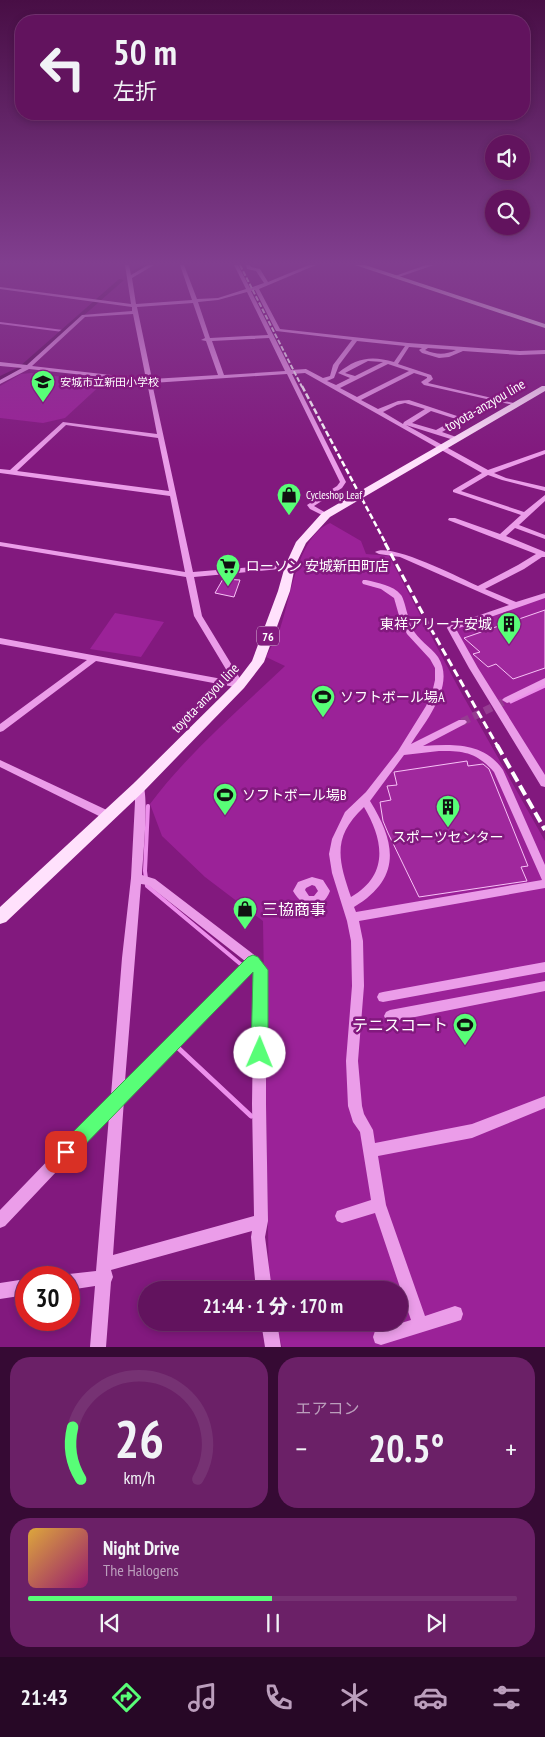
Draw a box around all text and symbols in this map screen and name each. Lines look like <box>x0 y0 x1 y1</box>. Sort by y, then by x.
text: 50 m <box>113 29 177 75</box>
icon: left <box>30 35 95 100</box>
text: 左折 <box>113 77 157 105</box>
map controls <box>485 135 530 235</box>
button: sound <box>485 135 530 180</box>
button: search <box>485 190 530 235</box>
school or university icon: 安城市立新田小学校 <box>30 369 56 403</box>
place label: 安城市立新田小学校 <box>60 375 159 389</box>
street label: toyota-anzyou line <box>442 375 529 435</box>
shop icon: Cycleshop Leaf <box>276 482 302 516</box>
place label: Cycleshop Leaf <box>306 488 363 502</box>
supermarket icon: ローソン 安城新田町店 <box>215 553 241 587</box>
place label: ローソン 安城新田町店 <box>246 557 389 575</box>
building icon: 東祥アリーナ安城 <box>496 611 522 645</box>
place label: 東祥アリーナ安城 <box>380 615 492 633</box>
road number: 76 <box>257 626 279 646</box>
street label: toyota-anzyou line <box>167 659 243 737</box>
sports icon: ソフトボール場A <box>310 684 336 718</box>
place label: ソフトボール場A <box>340 688 445 706</box>
sports icon: ソフトボール場B <box>212 782 238 816</box>
place label: ソフトボール場B <box>242 786 347 804</box>
building icon: スポーツセンター <box>435 794 461 828</box>
place label: スポーツセンター <box>392 828 504 846</box>
shop icon: 三協商事 <box>232 896 258 930</box>
place label: 三協商事 <box>262 899 326 919</box>
sports icon: テニスコート <box>452 1012 478 1046</box>
place label: テニスコート <box>352 1015 448 1035</box>
position arrow <box>233 1026 285 1078</box>
pin <box>45 1131 87 1173</box>
icon: arrive <box>52 1138 80 1166</box>
speed limit sign: 30 <box>15 1266 80 1331</box>
text: 21:44 · 1 分 · 170 m <box>203 1294 343 1318</box>
text: エアコン <box>296 1398 360 1418</box>
text: 26 <box>114 1405 164 1472</box>
text: 20.5° <box>368 1423 444 1472</box>
text: − <box>296 1430 307 1467</box>
text: + <box>505 1430 517 1467</box>
text: km/h <box>123 1466 155 1489</box>
text: Night Drive <box>103 1536 180 1560</box>
text: The Halogens <box>103 1560 179 1580</box>
icon: previous <box>96 1609 124 1637</box>
icon: pause <box>259 1609 287 1637</box>
icon: next <box>422 1609 450 1637</box>
icon: directions <box>109 1680 144 1715</box>
icon: music <box>185 1680 220 1715</box>
icon: phone <box>261 1680 296 1715</box>
icon: climate <box>337 1680 372 1715</box>
icon: car <box>413 1680 448 1715</box>
icon: filters <box>489 1680 524 1715</box>
text: 21:43 <box>21 1683 68 1711</box>

